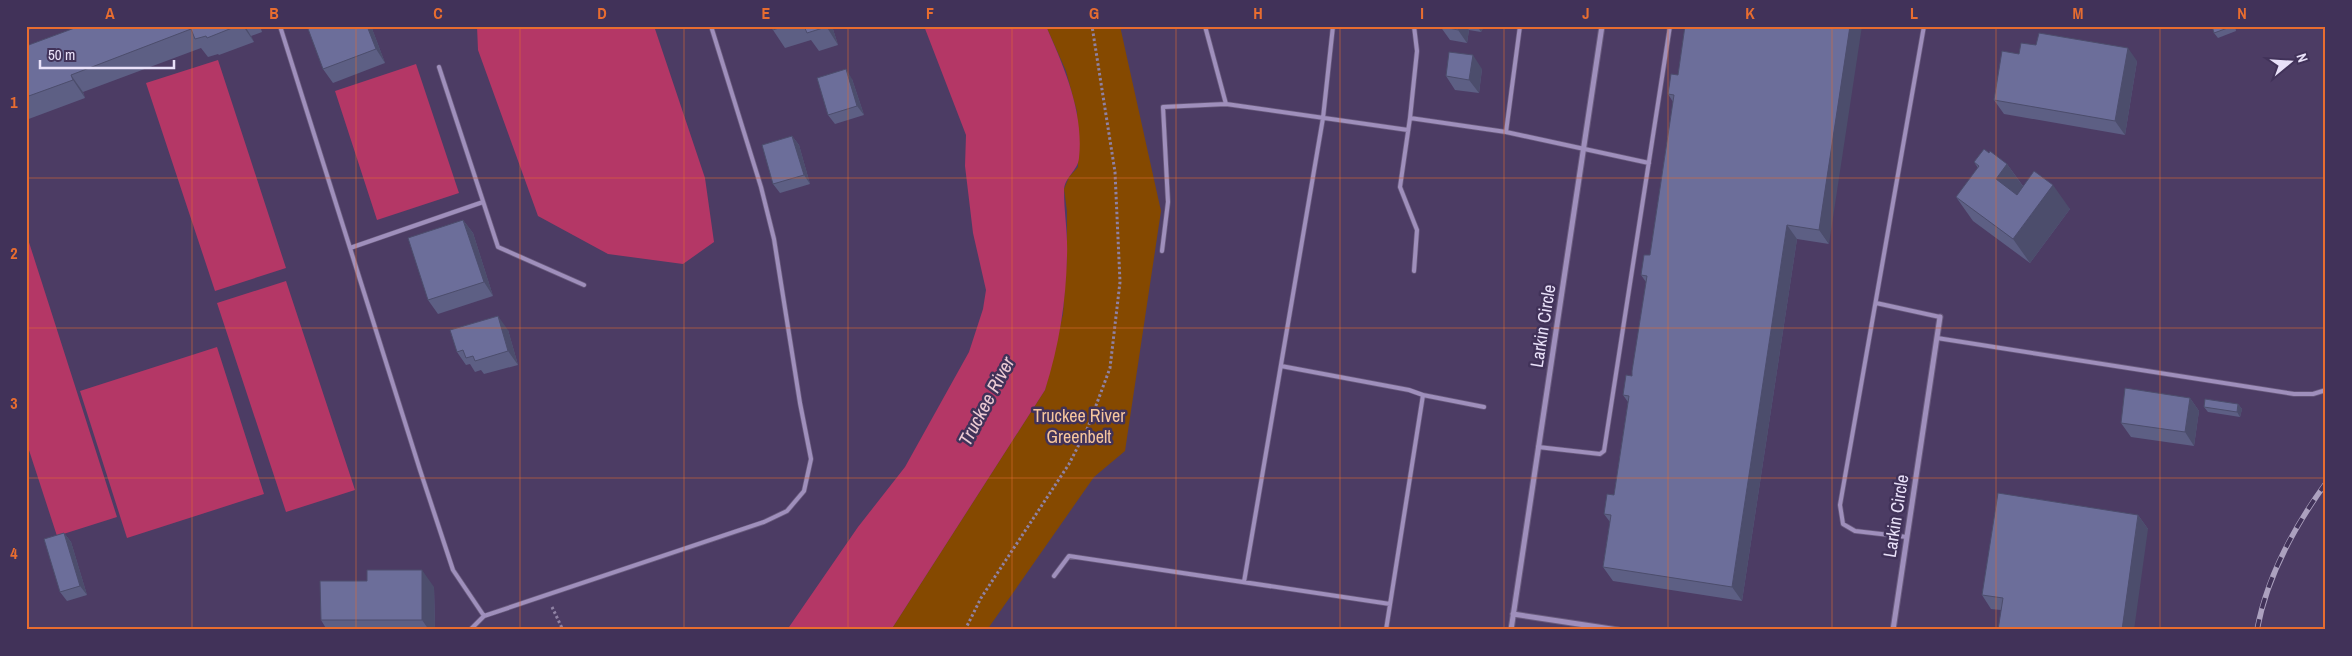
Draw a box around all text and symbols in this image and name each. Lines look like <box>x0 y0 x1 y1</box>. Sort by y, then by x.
text: A <box>105 2 115 24</box>
text: B <box>269 2 279 24</box>
text: C <box>433 2 443 24</box>
text: D <box>597 2 607 24</box>
text: E <box>762 2 771 24</box>
text: F <box>926 2 934 24</box>
text: G <box>1089 2 1099 24</box>
text: H <box>1253 2 1263 24</box>
text: I <box>1420 2 1424 24</box>
text: J <box>1582 2 1590 24</box>
text: K <box>1745 2 1755 24</box>
text: L <box>1910 2 1918 24</box>
text: M <box>2073 2 2084 24</box>
text: N <box>2237 2 2247 24</box>
scale bar <box>40 38 174 70</box>
north arrow <box>2264 38 2314 88</box>
text: 50 m <box>48 44 75 65</box>
text: N <box>2293 51 2312 65</box>
text: 1 <box>10 91 18 113</box>
text: 2 <box>10 242 18 264</box>
street label: Larkin Circle <box>1524 283 1561 369</box>
water label: Truckee River <box>952 351 1021 450</box>
text: 3 <box>10 392 18 414</box>
park label: Truckee River Greenbelt <box>1033 403 1125 449</box>
street label: Larkin Circle <box>1877 473 1914 559</box>
text: 4 <box>10 542 18 564</box>

